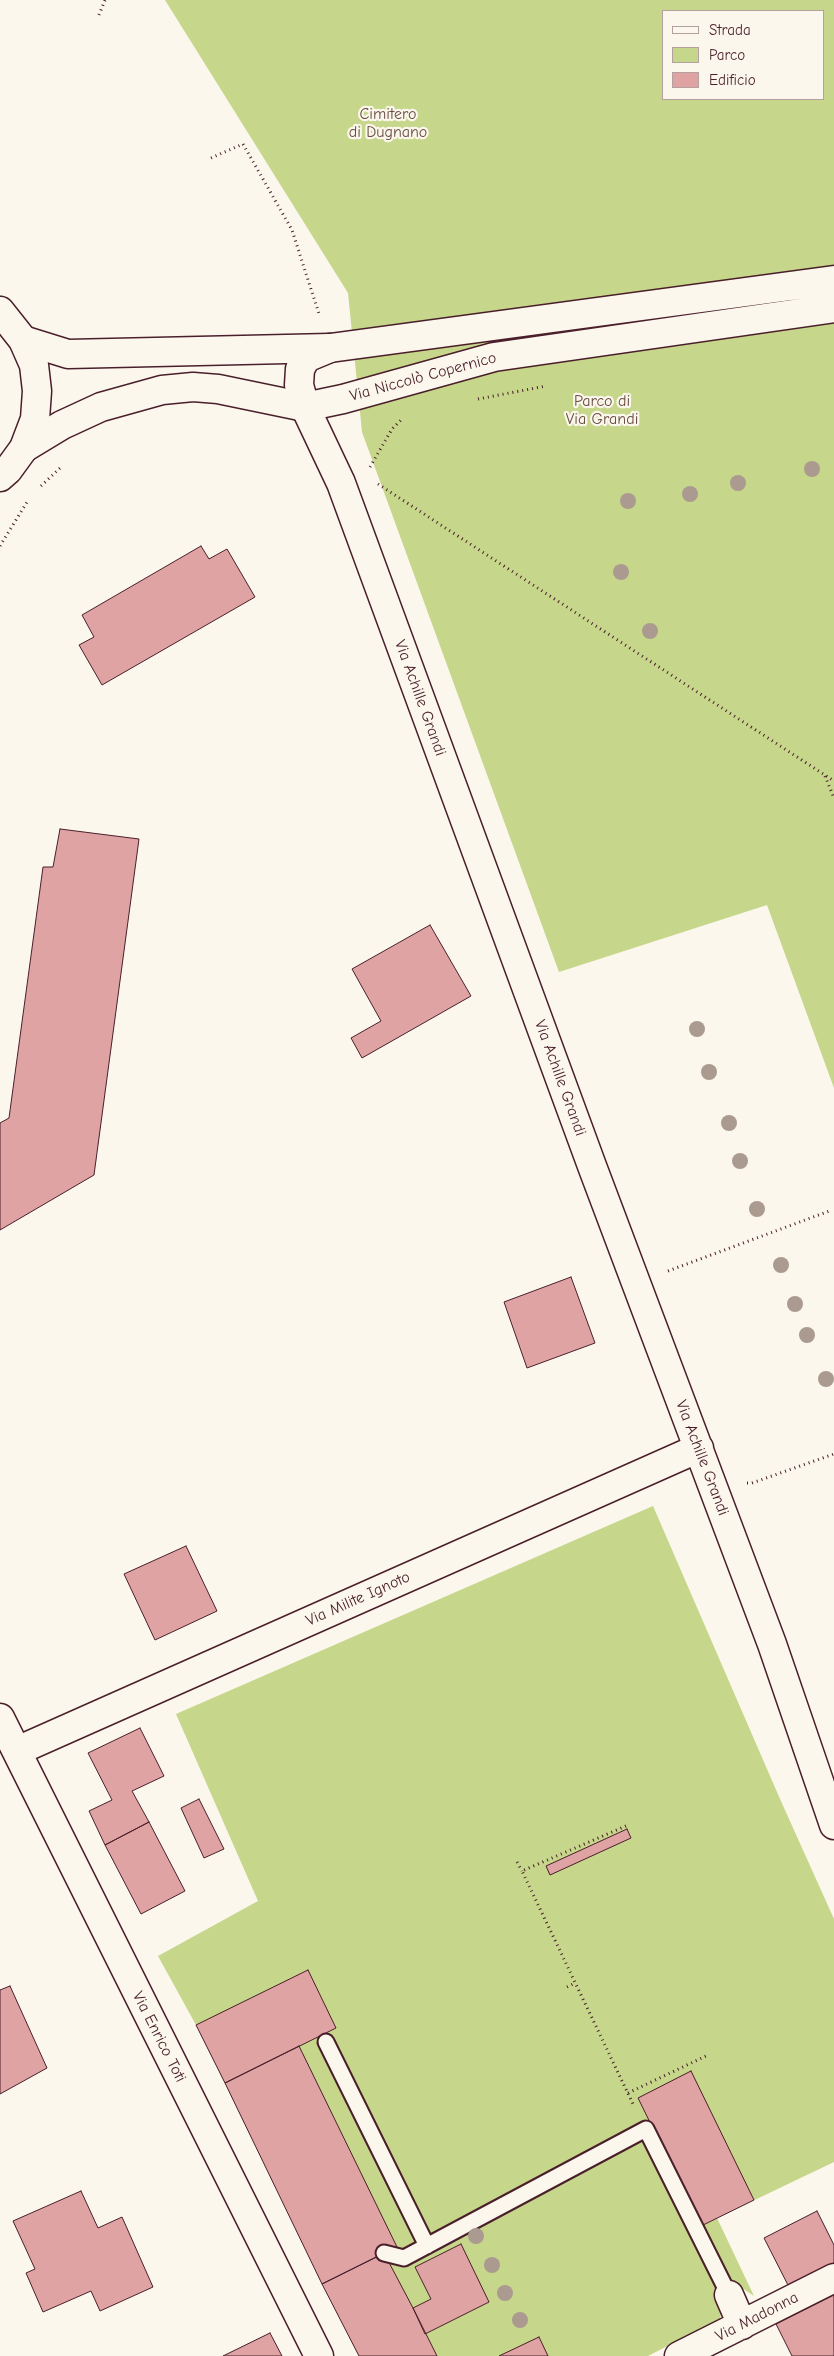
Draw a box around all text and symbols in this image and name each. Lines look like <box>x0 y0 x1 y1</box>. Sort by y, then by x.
legend <box>662 10 824 100</box>
text: Strada <box>709 21 751 39</box>
text: Parco <box>709 46 745 64</box>
text: Edificio <box>709 71 756 89</box>
park label: Cimitero di Dugnano <box>349 104 427 142</box>
street label: Via Niccolò Copernico <box>348 348 498 406</box>
park label: Parco di Via Grandi <box>566 391 638 429</box>
street label: Via Achille Grandi <box>390 637 450 759</box>
street label: Via Achille Grandi <box>530 1017 590 1139</box>
street label: Via Achille Grandi <box>671 1398 733 1518</box>
street label: Via Milite Ignoto <box>303 1567 413 1631</box>
street label: Via Enrico Toti <box>128 1988 190 2086</box>
street label: Via Madonna <box>712 2288 802 2346</box>

